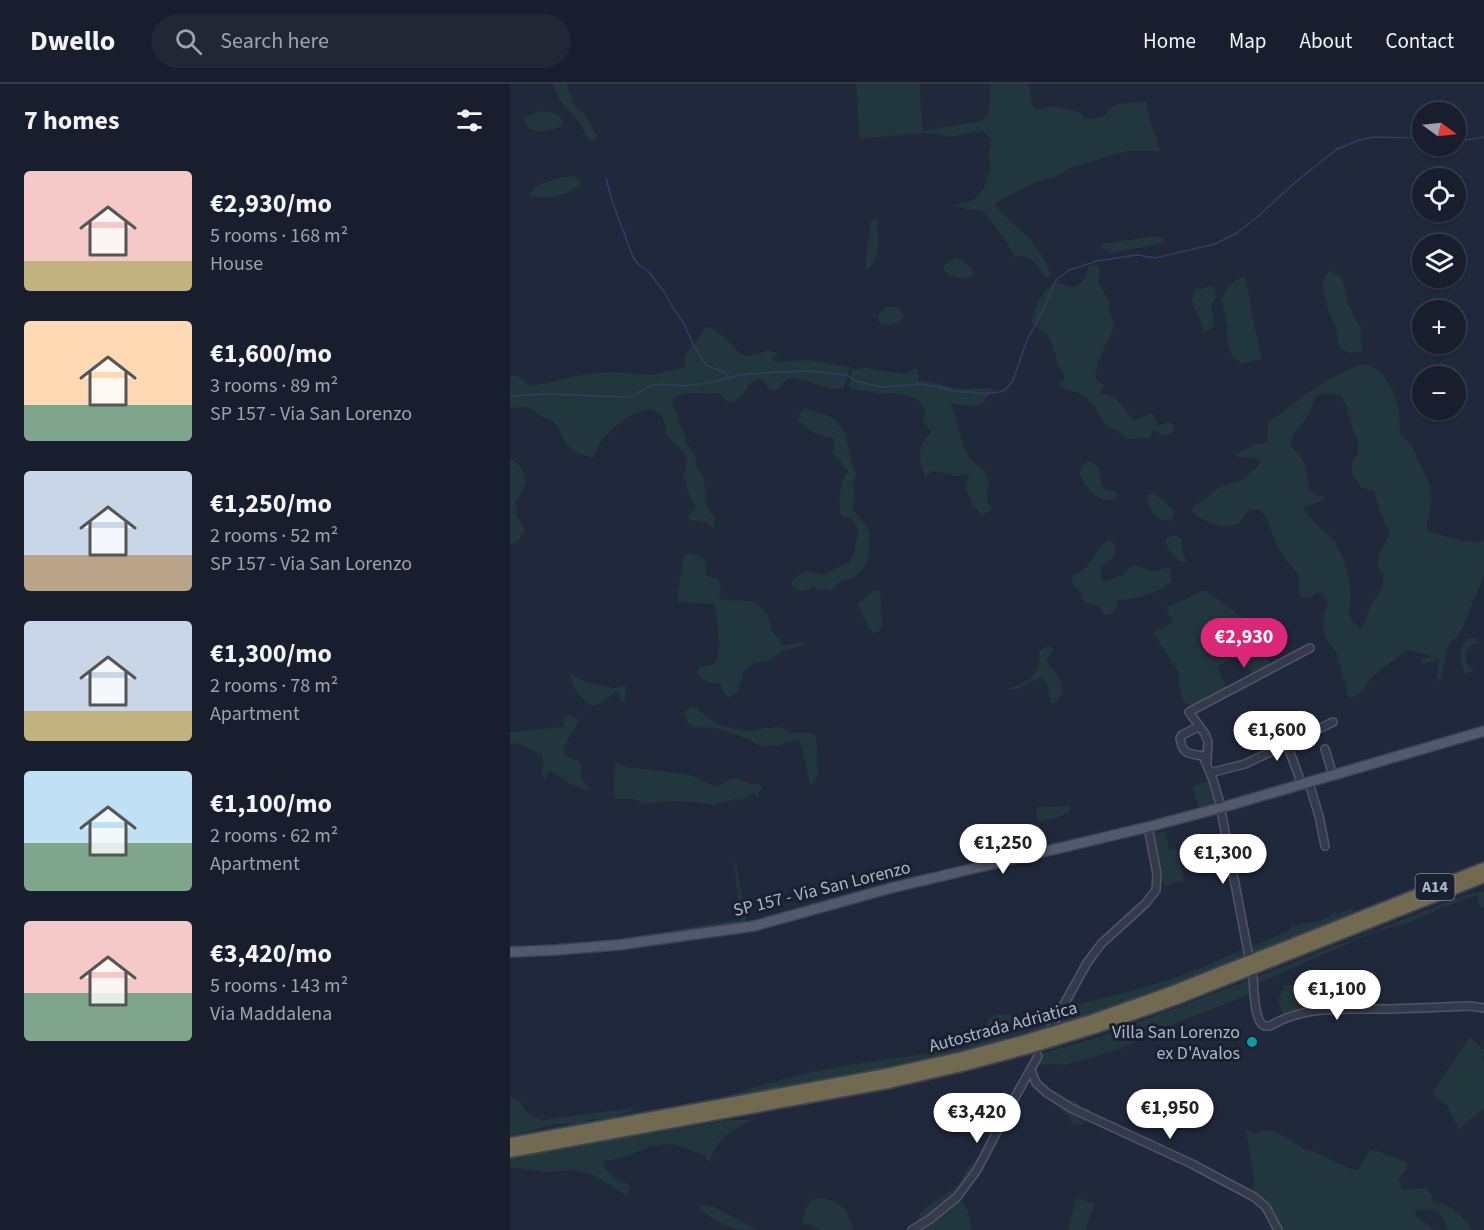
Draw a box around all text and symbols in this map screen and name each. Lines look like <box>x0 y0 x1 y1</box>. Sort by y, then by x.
search box <box>151 14 571 68</box>
text: Dwello <box>30 21 115 61</box>
icon: search <box>172 25 205 58</box>
text: Search here <box>220 25 329 57</box>
text: Home <box>1143 26 1196 56</box>
text: Map <box>1229 26 1267 56</box>
text: About <box>1300 26 1352 56</box>
text: Contact <box>1385 26 1454 56</box>
text: 7 homes <box>24 102 119 139</box>
north arrow <box>1412 102 1466 156</box>
map controls <box>1412 102 1466 420</box>
icon: filters <box>453 104 486 137</box>
button: locate <box>1412 168 1466 222</box>
text: €2,930/mo <box>210 185 332 222</box>
icon: home <box>72 195 144 267</box>
text: 5 rooms · 168 m² <box>210 222 348 250</box>
button: layers <box>1412 234 1466 288</box>
text: House <box>210 250 263 278</box>
button: + <box>1412 300 1466 354</box>
text: €1,600/mo <box>210 335 332 372</box>
icon: home <box>72 345 144 417</box>
button: − <box>1412 366 1466 420</box>
text: 3 rooms · 89 m² <box>210 372 338 400</box>
text: SP 157 - Via San Lorenzo <box>210 400 412 428</box>
text: €1,250/mo <box>210 485 332 522</box>
icon: home <box>72 495 144 567</box>
text: 2 rooms · 52 m² <box>210 522 338 550</box>
text: SP 157 - Via San Lorenzo <box>210 550 412 578</box>
pin: €2,930 <box>1195 618 1293 669</box>
text: €2,930 <box>1215 623 1273 651</box>
text: €1,300/mo <box>210 635 332 672</box>
icon: home <box>72 645 144 717</box>
text: 2 rooms · 78 m² <box>210 672 338 700</box>
text: Apartment <box>210 700 300 728</box>
pin: €1,600 <box>1228 711 1326 762</box>
text: €1,600 <box>1248 716 1306 744</box>
text: €1,100/mo <box>210 785 332 822</box>
icon: home <box>72 795 144 867</box>
text: 2 rooms · 62 m² <box>210 822 338 850</box>
pin: €1,250 <box>954 824 1052 875</box>
text: €1,250 <box>974 829 1032 857</box>
pin: €1,300 <box>1174 834 1272 885</box>
text: €1,300 <box>1194 839 1252 867</box>
text: Apartment <box>210 850 300 878</box>
street label: SP 157 - Via San Lorenzo <box>731 855 913 923</box>
road number: A14 <box>1416 874 1454 900</box>
text: €3,420/mo <box>210 935 332 972</box>
icon: home <box>72 945 144 1017</box>
pin: €1,100 <box>1288 970 1386 1021</box>
text: 5 rooms · 143 m² <box>210 972 348 1000</box>
text: €1,100 <box>1308 975 1366 1003</box>
street label: Autostrada Adriatica <box>926 995 1080 1059</box>
text: Via Maddalena <box>210 1000 332 1028</box>
place label: Villa San Lorenzo ex D'Avalos <box>1112 1020 1240 1066</box>
marker: Villa San Lorenzo ex D'Avalos <box>1245 1035 1259 1049</box>
pin: €1,950 <box>1121 1089 1219 1140</box>
pin: €3,420 <box>928 1093 1026 1144</box>
text: €1,950 <box>1141 1094 1199 1122</box>
text: €3,420 <box>948 1098 1006 1126</box>

